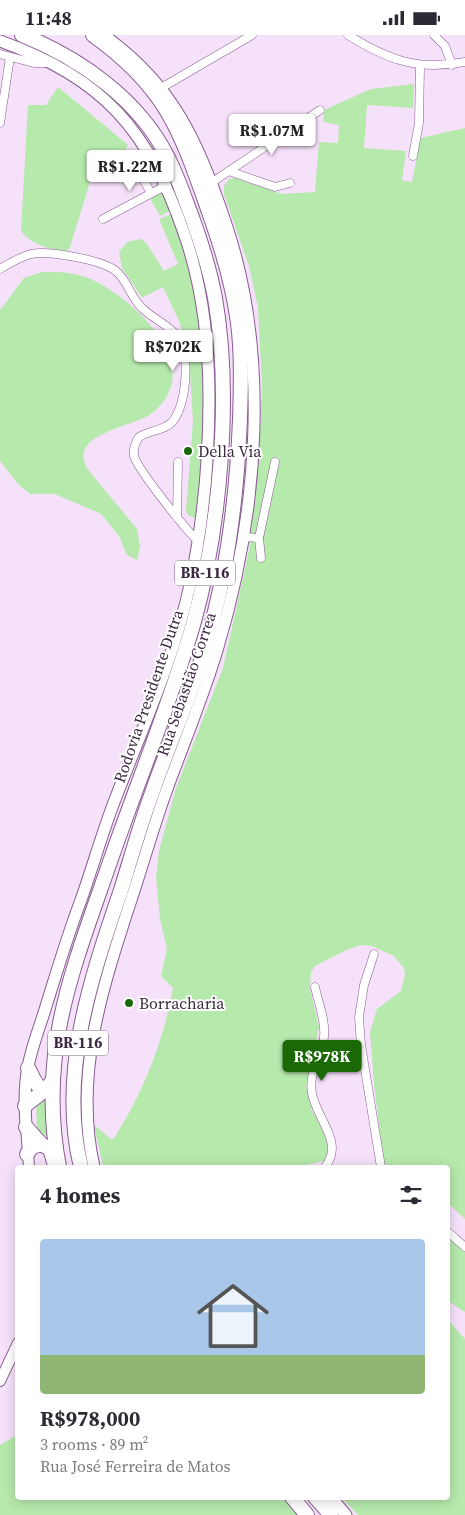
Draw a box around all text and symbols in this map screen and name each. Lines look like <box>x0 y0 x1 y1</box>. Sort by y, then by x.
text: 11:48 <box>25 5 72 31</box>
pin: R$1.07M <box>226 113 318 156</box>
text: R$1.07M <box>240 119 304 141</box>
pin: R$1.22M <box>84 149 176 192</box>
text: R$1.22M <box>98 155 162 177</box>
pin: R$702K <box>132 329 214 372</box>
text: R$702K <box>145 335 201 357</box>
place label: Della Via <box>198 440 262 462</box>
marker: Della Via <box>182 445 194 457</box>
road number: BR-116 <box>175 561 235 585</box>
street label: Rodovia Presidente Dutra <box>108 606 188 786</box>
street label: Rua Sebastião Correa <box>151 608 221 759</box>
place label: Borracharia <box>139 992 225 1014</box>
marker: Borracharia <box>123 997 135 1009</box>
road number: BR-116 <box>48 1031 108 1055</box>
pin: R$978K <box>281 1039 363 1082</box>
text: R$978K <box>294 1045 350 1067</box>
text: 4 homes <box>40 1181 120 1210</box>
icon: filters <box>397 1181 425 1209</box>
icon: home <box>188 1271 278 1361</box>
text: R$978,000 <box>40 1404 140 1433</box>
text: 3 rooms · 89 m² <box>40 1433 148 1455</box>
text: Rua José Ferreira de Matos <box>40 1455 230 1477</box>

